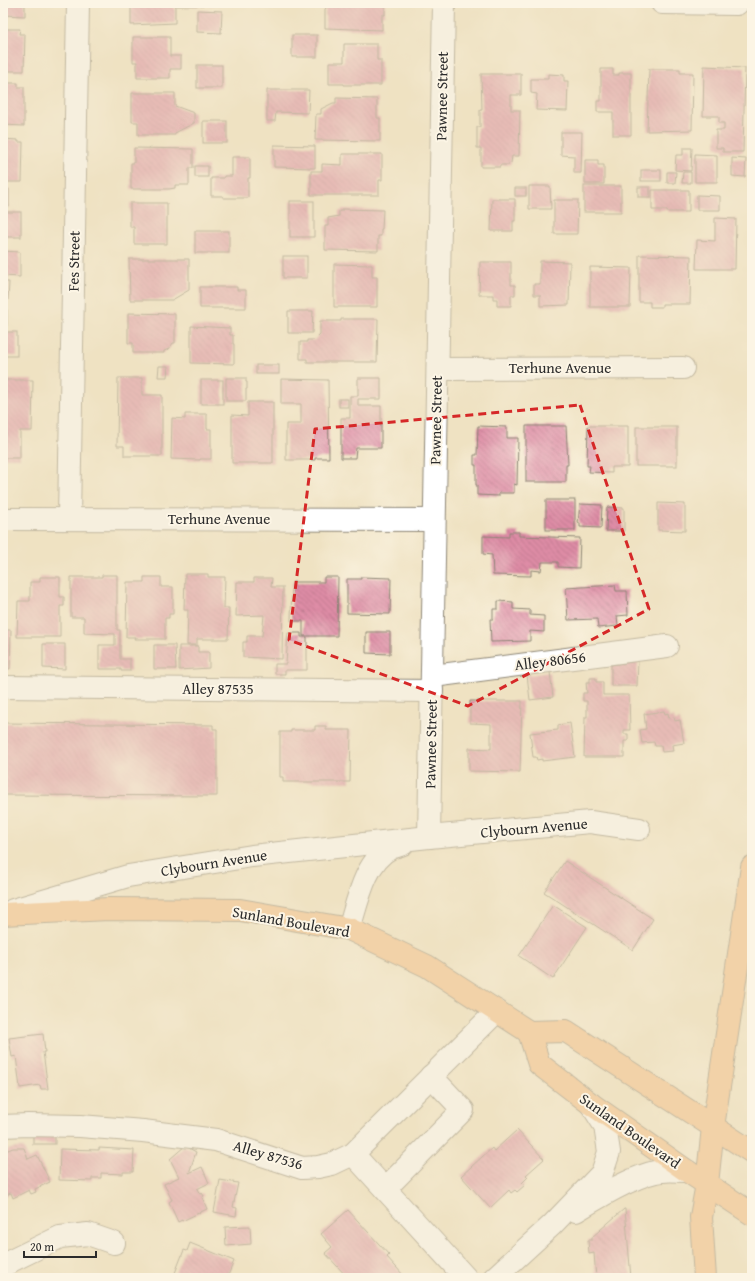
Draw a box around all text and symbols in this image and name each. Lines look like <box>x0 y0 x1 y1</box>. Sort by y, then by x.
street label: Pawnee Street <box>430 50 453 141</box>
street label: Fes Street <box>62 230 85 292</box>
street label: Terhune Avenue <box>509 357 611 378</box>
street label: Pawnee Street <box>424 374 447 465</box>
street label: Terhune Avenue <box>168 508 270 529</box>
street label: Alley 80656 <box>513 646 587 675</box>
street label: Alley 87535 <box>182 678 254 699</box>
street label: Pawnee Street <box>419 698 442 789</box>
street label: Clybourn Avenue <box>480 812 588 843</box>
street label: Clybourn Avenue <box>159 844 269 881</box>
street label: Sunland Boulevard <box>231 901 351 942</box>
street label: Sunland Boulevard <box>576 1088 685 1173</box>
street label: Alley 87536 <box>231 1135 305 1174</box>
scale bar <box>24 1233 96 1259</box>
text: 20 m <box>30 1238 54 1255</box>

